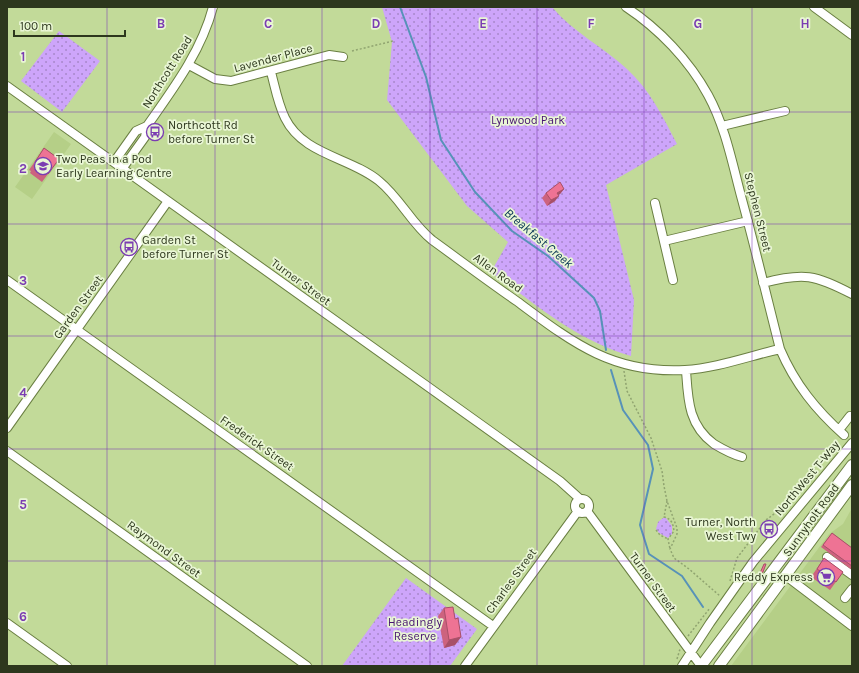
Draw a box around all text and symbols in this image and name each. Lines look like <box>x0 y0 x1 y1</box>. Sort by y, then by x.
scale bar <box>14 12 125 38</box>
text: B <box>157 16 165 31</box>
text: C <box>264 16 272 31</box>
text: D <box>372 16 381 31</box>
text: E <box>479 16 487 31</box>
text: F <box>587 16 595 31</box>
text: G <box>694 16 702 31</box>
text: H <box>800 16 810 31</box>
text: 100 m <box>20 19 52 33</box>
street label: Northcott Road <box>139 33 195 111</box>
street label: Lavender Place <box>232 41 314 75</box>
text: 1 <box>21 49 25 64</box>
park label: Lynwood Park <box>491 113 565 127</box>
place label: Northcott Rd before Turner St <box>168 118 255 146</box>
bus stop icon: Northcott Rd before Turner St <box>145 122 165 142</box>
place label: Two Peas in a Pod Early Learning Centre <box>56 152 172 180</box>
school or university icon: Two Peas in a Pod Early Learning Centre <box>33 156 53 176</box>
text: 2 <box>19 161 27 176</box>
street label: Stephen Street <box>741 171 775 254</box>
water label: Breakfast Creek <box>502 205 577 271</box>
place label: Garden St before Turner St <box>142 233 229 261</box>
bus stop icon: Garden St before Turner St <box>119 237 139 257</box>
street label: Allen Road <box>471 250 525 296</box>
street label: Turner Street <box>268 256 334 309</box>
street label: Garden Street <box>50 272 106 341</box>
text: 3 <box>19 273 27 288</box>
text: 4 <box>19 385 27 400</box>
street label: Frederick Street <box>217 412 297 474</box>
street label: NorthWest T-Way <box>772 437 843 518</box>
street label: Sunnyholt Road <box>780 481 842 559</box>
text: 5 <box>19 497 27 512</box>
place label: Turner, North West Twy <box>685 515 756 543</box>
street label: Raymond Street <box>125 518 204 581</box>
bus stop icon: Turner, North West Twy <box>759 519 779 539</box>
street label: Charles Street <box>483 545 540 616</box>
street label: Turner Street <box>627 549 680 615</box>
supermarket icon: Reddy Express <box>816 567 836 587</box>
place label: Reddy Express <box>734 570 813 584</box>
text: 6 <box>19 609 27 624</box>
park label: Headingly Reserve <box>388 615 443 643</box>

